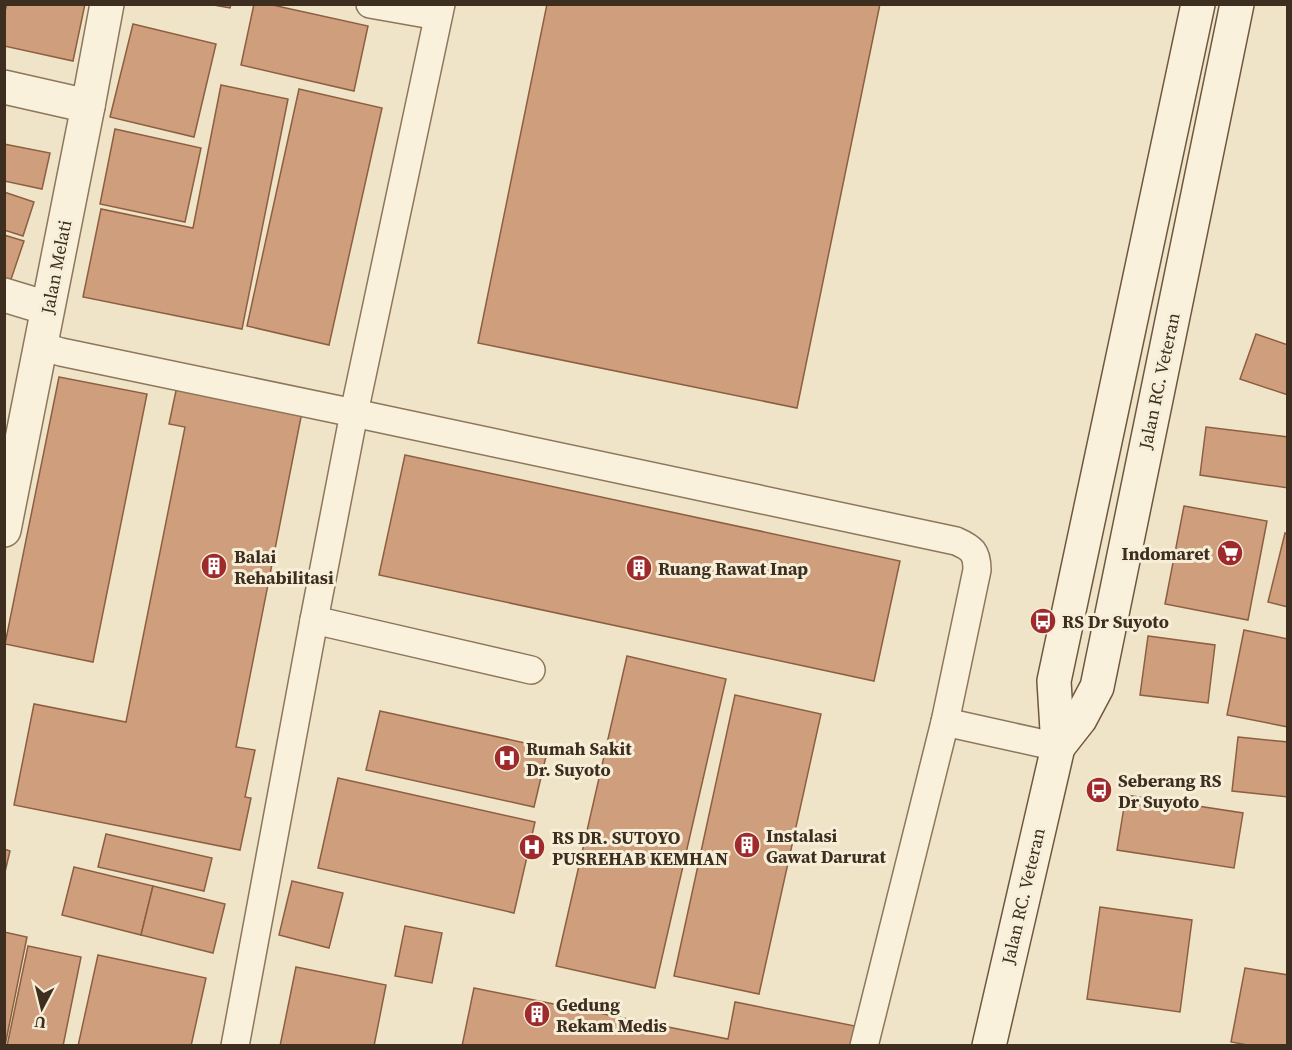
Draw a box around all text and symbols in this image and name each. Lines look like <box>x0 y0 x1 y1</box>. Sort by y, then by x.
street label: Jalan Melati <box>34 218 77 317</box>
street label: Jalan RC. Veteran <box>1132 310 1186 453</box>
supermarket icon: Indomaret <box>1215 538 1245 568</box>
place label: Indomaret <box>1121 541 1211 566</box>
place label: Balai Rehabilitasi <box>234 544 334 590</box>
building icon: Balai Rehabilitasi <box>199 551 229 581</box>
building icon: Ruang Rawat Inap <box>624 553 654 583</box>
place label: Ruang Rawat Inap <box>658 556 808 581</box>
bus stop icon: RS Dr Suyoto <box>1028 606 1058 636</box>
place label: RS Dr Suyoto <box>1062 609 1169 634</box>
place label: Rumah Sakit Dr. Suyoto <box>526 736 632 782</box>
hospital icon: Rumah Sakit Dr. Suyoto <box>492 743 522 773</box>
place label: Seberang RS Dr Suyoto <box>1118 768 1222 814</box>
bus stop icon: Seberang RS Dr Suyoto <box>1084 775 1114 805</box>
place label: Instalasi Gawat Darurat <box>766 823 887 869</box>
place label: RS DR. SUTOYO PUSREHAB KEMHAN <box>552 825 728 871</box>
street label: Jalan RC. Veteran <box>995 825 1051 968</box>
building icon: Instalasi Gawat Darurat <box>732 830 762 860</box>
hospital icon: RS DR. SUTOYO PUSREHAB KEMHAN <box>517 832 547 862</box>
north arrow <box>12 978 72 1038</box>
place label: Gedung Rekam Medis <box>556 992 667 1038</box>
building icon: Gedung Rekam Medis <box>522 999 552 1029</box>
text: U <box>33 1011 47 1035</box>

